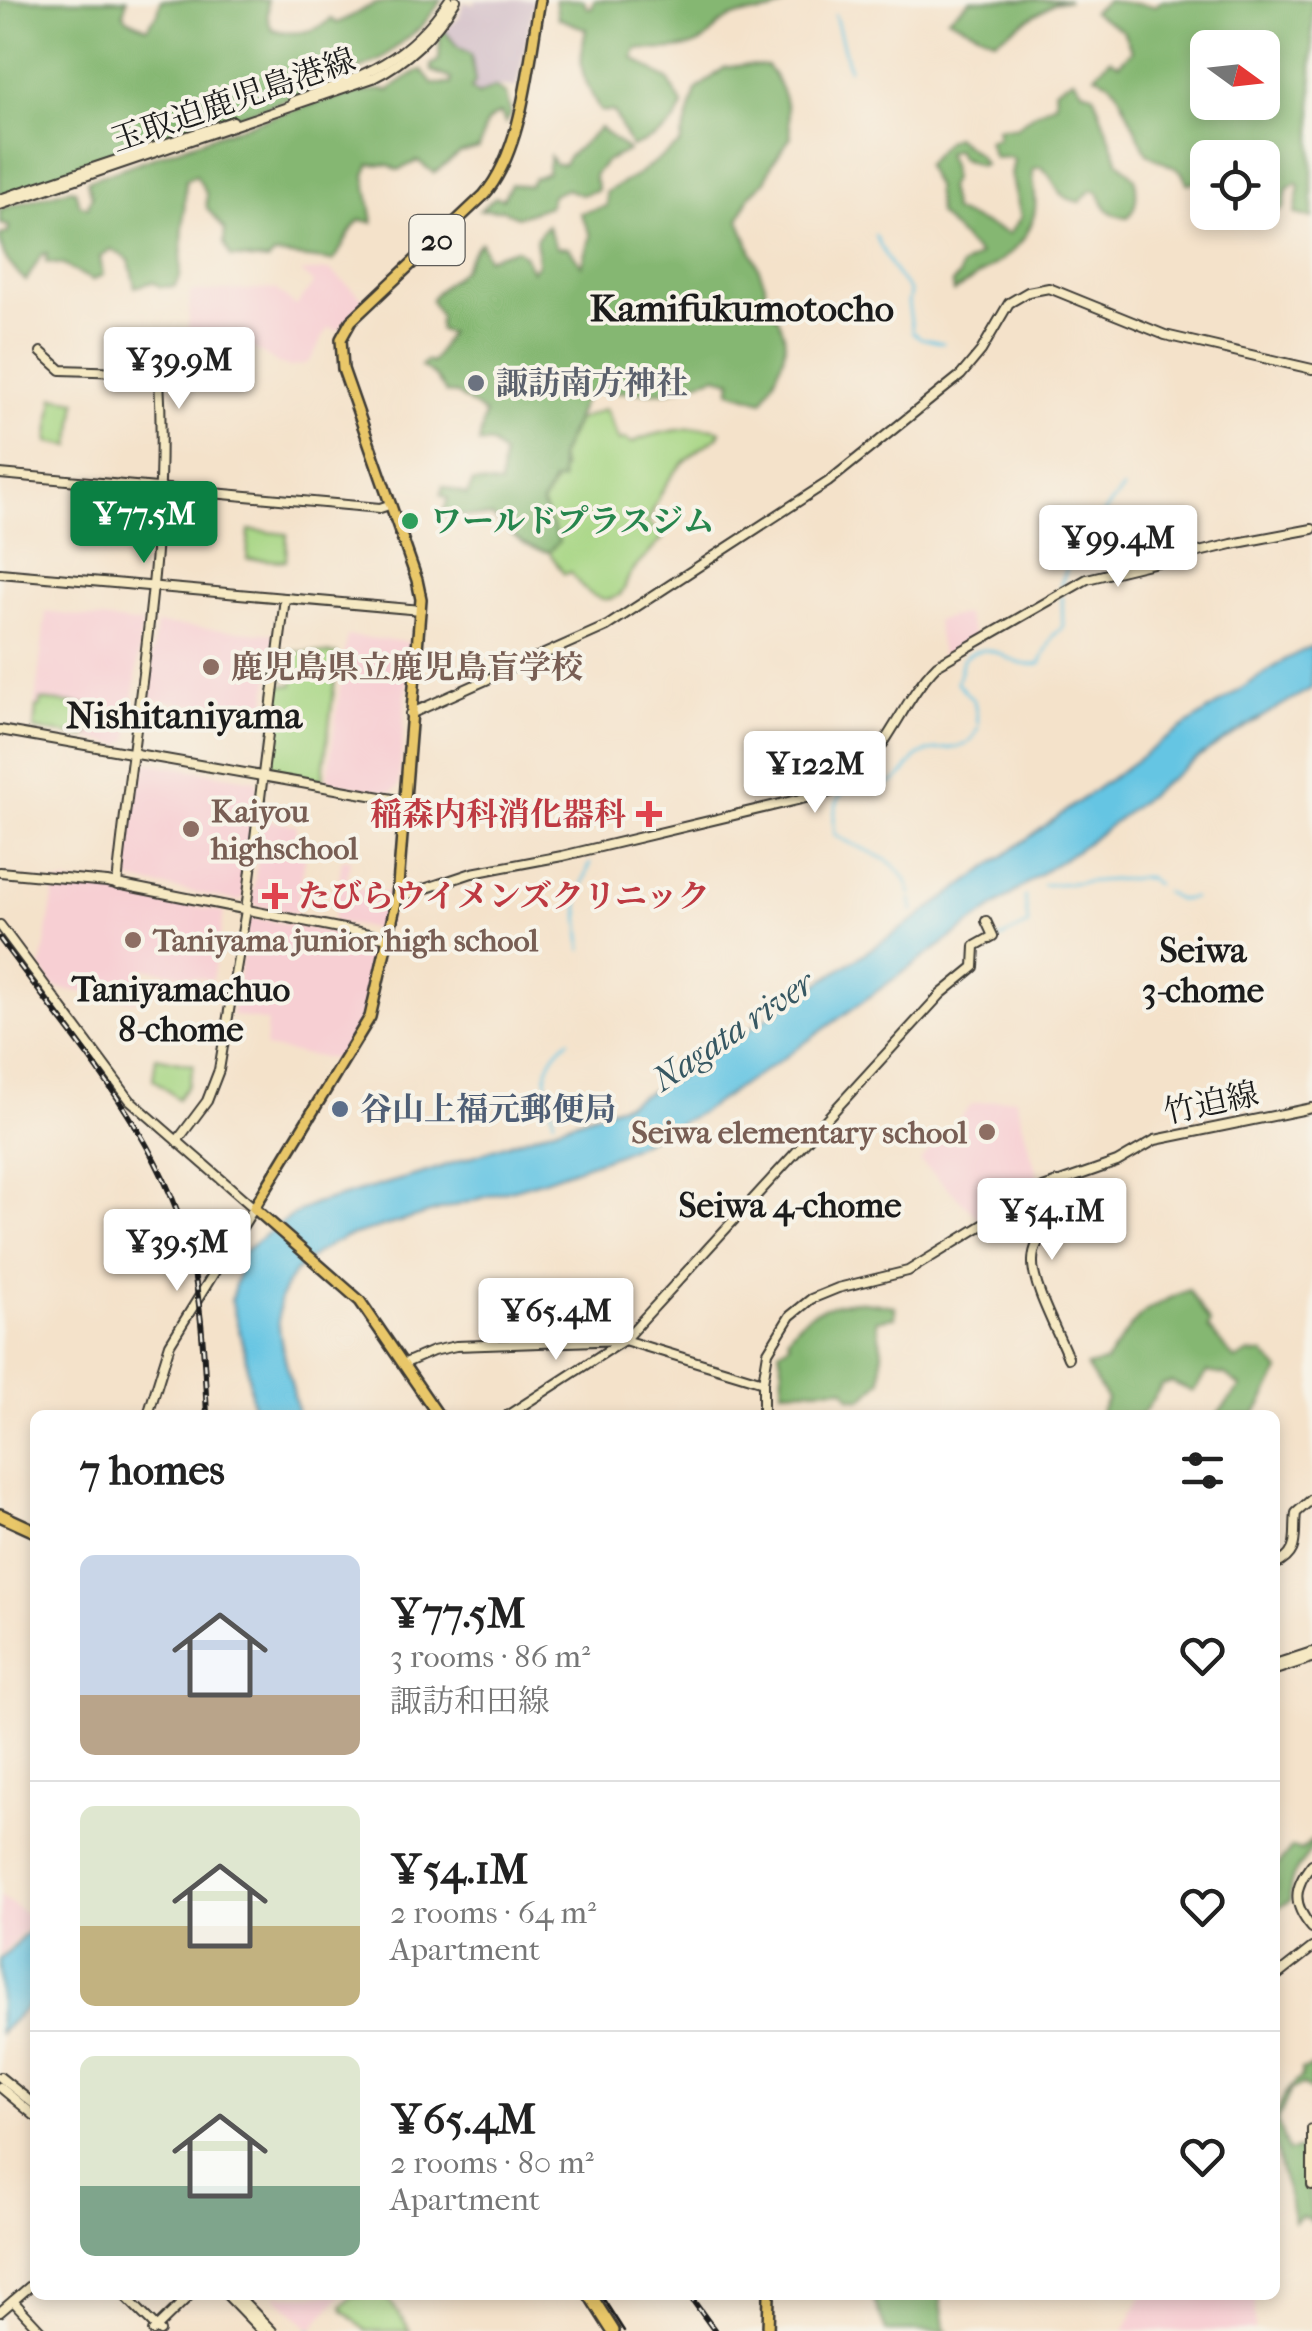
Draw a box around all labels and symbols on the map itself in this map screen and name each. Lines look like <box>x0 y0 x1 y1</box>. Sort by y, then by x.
north arrow <box>1190 30 1280 120</box>
street label: 玉取迫鹿児島港線 <box>106 41 360 159</box>
road number: 20 <box>410 215 464 265</box>
district label: Kamifukumotocho <box>590 286 894 331</box>
pin: ¥39.9M <box>98 327 260 412</box>
place label: 諏訪南方神社 <box>496 365 688 402</box>
marker: 諏訪南方神社 <box>465 372 487 394</box>
pin: ¥77.5M <box>63 481 225 566</box>
place label: ワールドプラスジム <box>430 503 714 540</box>
pin: ¥99.4M <box>1037 505 1199 590</box>
marker: ワールドプラスジム <box>399 510 421 532</box>
place label: 鹿児島県立鹿児島盲学校 <box>231 649 583 686</box>
marker: 鹿児島県立鹿児島盲学校 <box>200 656 222 678</box>
district label: Nishitaniyama <box>66 693 304 738</box>
pin: ¥122M <box>745 731 885 816</box>
place label: Kaiyou highschool <box>210 793 358 867</box>
place label: 稲森内科消化器科 <box>370 796 626 833</box>
marker: 稲森内科消化器科 <box>636 801 662 827</box>
marker: Kaiyou highschool <box>180 818 202 840</box>
place label: たびらウイメンズクリニック <box>298 878 710 915</box>
marker: たびらウイメンズクリニック <box>262 883 288 909</box>
place label: Taniyama junior high school <box>152 922 538 959</box>
marker: Taniyama junior high school <box>122 929 144 951</box>
district label: Seiwa 3-chome <box>1142 930 1265 1011</box>
water label: Nagata river <box>643 961 824 1101</box>
district label: Taniyamachuo 8-chome <box>71 969 290 1050</box>
street label: 竹迫線 <box>1160 1075 1262 1131</box>
place label: 谷山上福元郵便局 <box>360 1091 616 1128</box>
marker: 谷山上福元郵便局 <box>329 1098 351 1120</box>
place label: Seiwa elementary school <box>631 1114 967 1151</box>
marker: Seiwa elementary school <box>976 1121 998 1143</box>
pin: ¥54.1M <box>971 1178 1133 1263</box>
district label: Seiwa 4-chome <box>679 1185 902 1227</box>
pin: ¥39.5M <box>96 1209 258 1294</box>
pin: ¥65.4M <box>475 1278 637 1363</box>

